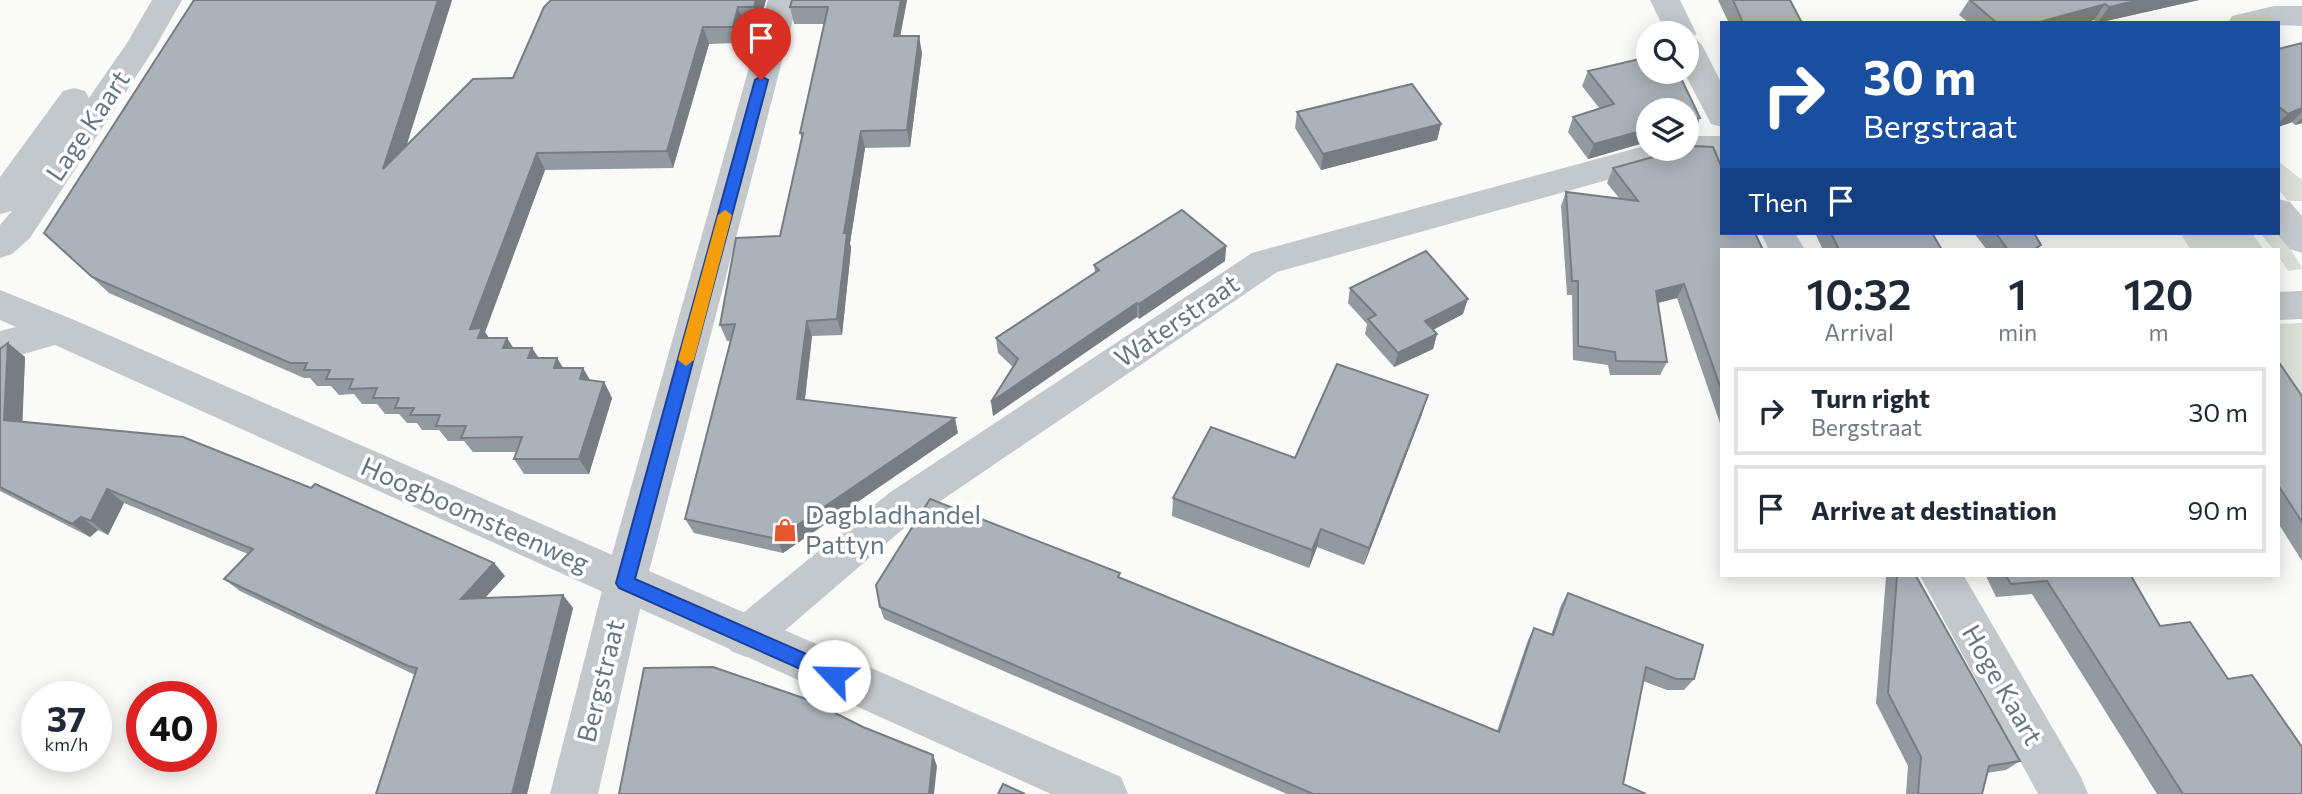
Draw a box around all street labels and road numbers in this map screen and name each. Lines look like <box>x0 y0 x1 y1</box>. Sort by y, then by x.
street label: Lage Kaart <box>38 64 135 186</box>
street label: Waterstraat <box>1108 267 1244 373</box>
street label: Hoogboomsteenweg <box>357 449 594 578</box>
street label: Bergstraat <box>569 616 630 745</box>
street label: Hoge Kaart <box>1957 619 2050 750</box>

